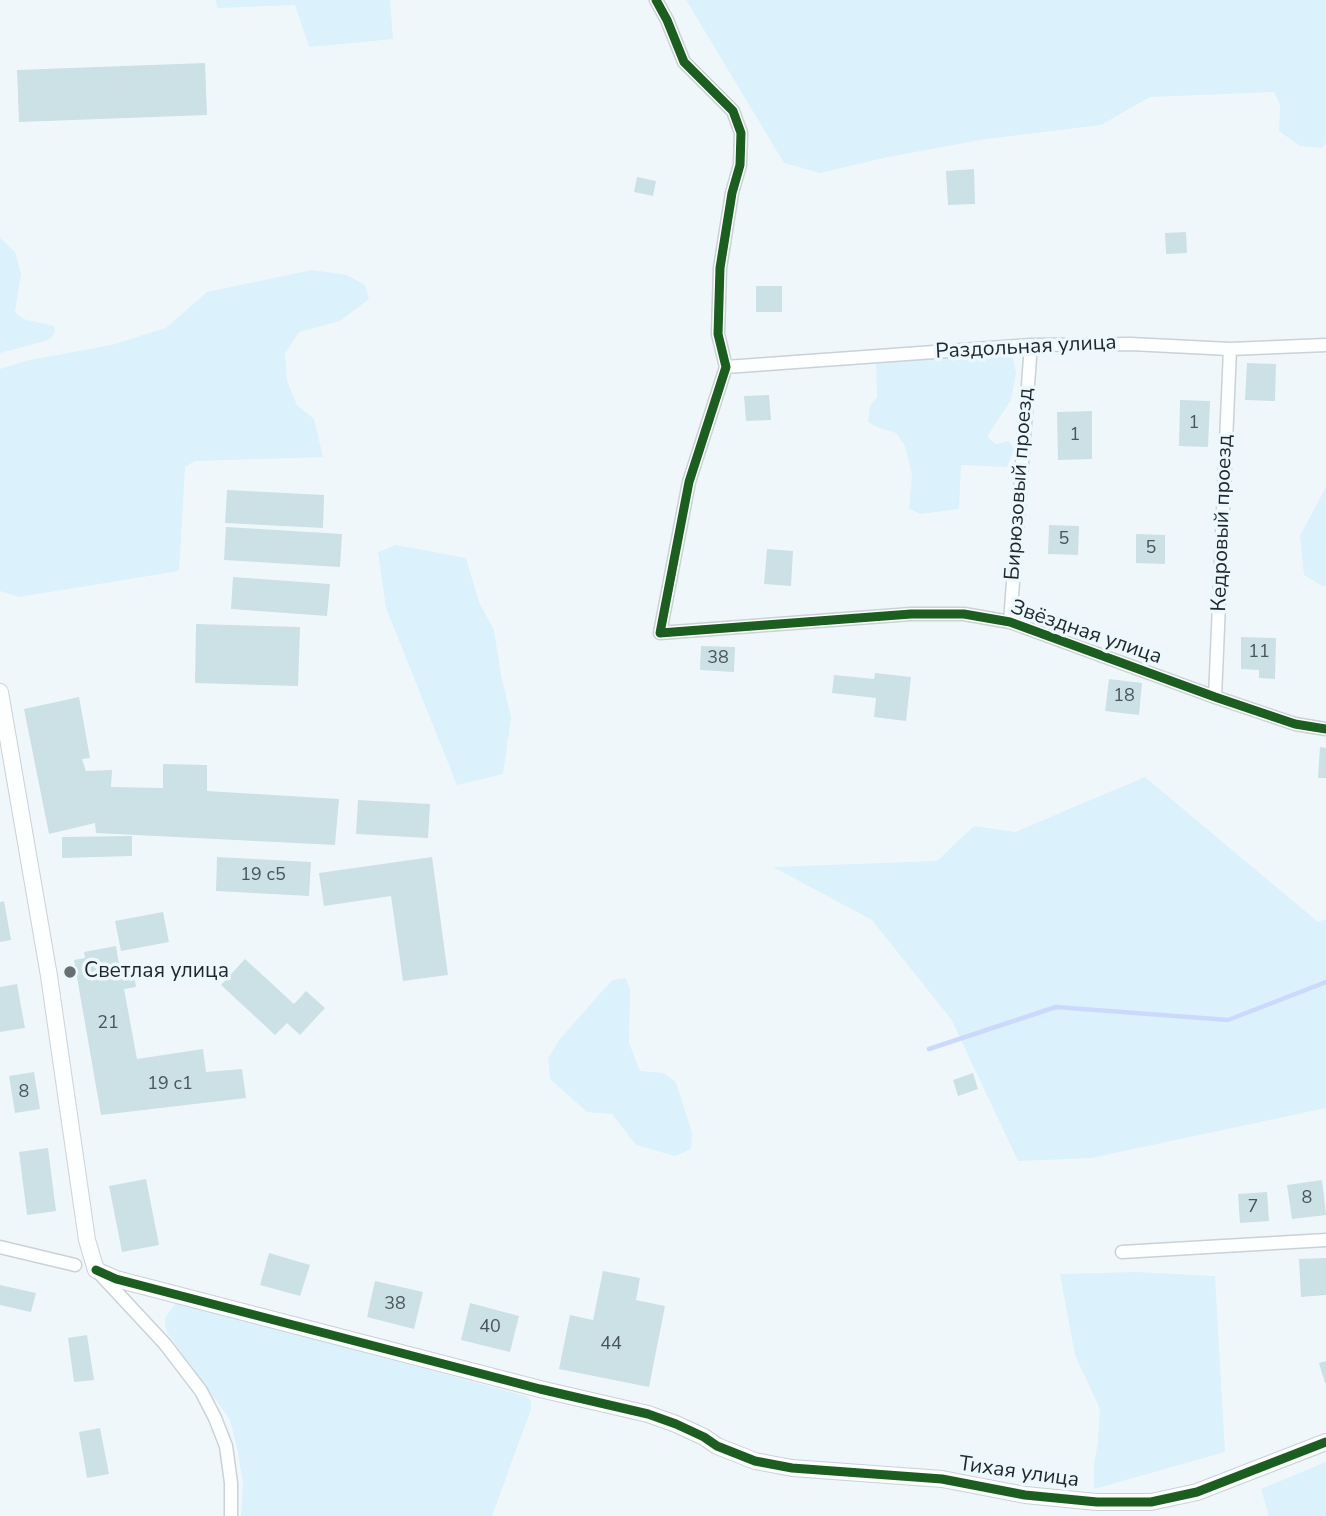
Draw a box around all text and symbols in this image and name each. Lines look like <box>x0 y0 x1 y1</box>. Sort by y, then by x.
street label: Раздольная улица <box>935 331 1117 365</box>
street label: Бирюзовый проезд <box>1001 387 1039 581</box>
house number: 1 <box>1189 413 1199 435</box>
house number: 1 <box>1070 425 1080 447</box>
street label: Кедровый проезд <box>1207 434 1239 612</box>
house number: 5 <box>1059 529 1069 551</box>
house number: 5 <box>1146 538 1156 560</box>
street label: Звёздная улица <box>1007 595 1165 671</box>
house number: 11 <box>1248 642 1270 664</box>
house number: 38 <box>707 648 729 670</box>
house number: 18 <box>1113 686 1135 708</box>
house number: 19 с5 <box>240 865 286 887</box>
place label: Светлая улица <box>84 959 229 985</box>
marker: Светлая улица <box>62 964 78 980</box>
house number: 21 <box>97 1013 119 1035</box>
house number: 19 с1 <box>147 1074 193 1096</box>
house number: 8 <box>19 1082 29 1104</box>
house number: 8 <box>1302 1188 1312 1210</box>
house number: 7 <box>1248 1197 1258 1219</box>
house number: 38 <box>384 1294 406 1316</box>
house number: 40 <box>479 1317 501 1339</box>
house number: 44 <box>600 1334 622 1356</box>
street label: Тихая улица <box>957 1452 1081 1494</box>

